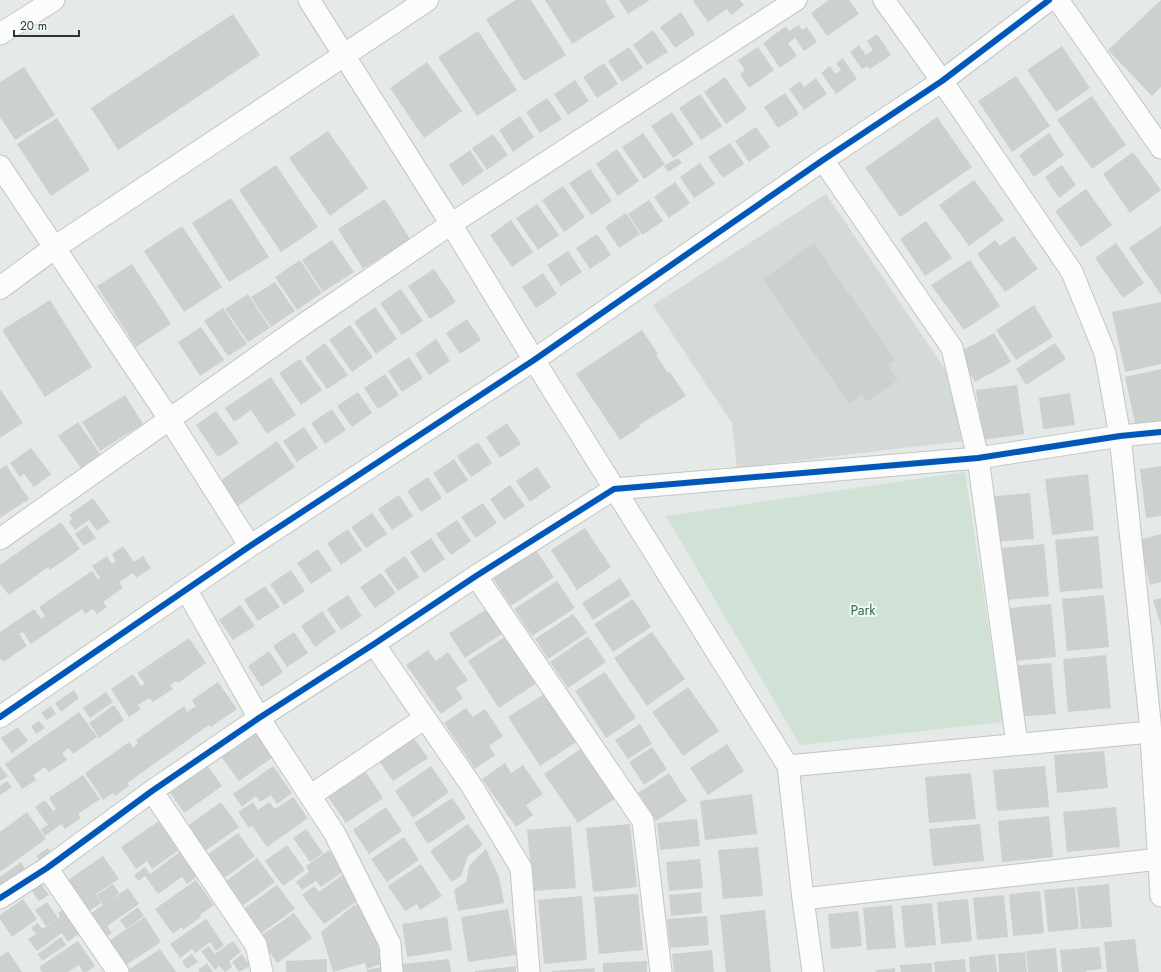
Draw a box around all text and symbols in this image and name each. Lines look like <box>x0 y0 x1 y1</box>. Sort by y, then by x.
scale bar <box>14 12 79 38</box>
text: 20 m <box>20 17 47 35</box>
park label: Park <box>851 600 876 620</box>

